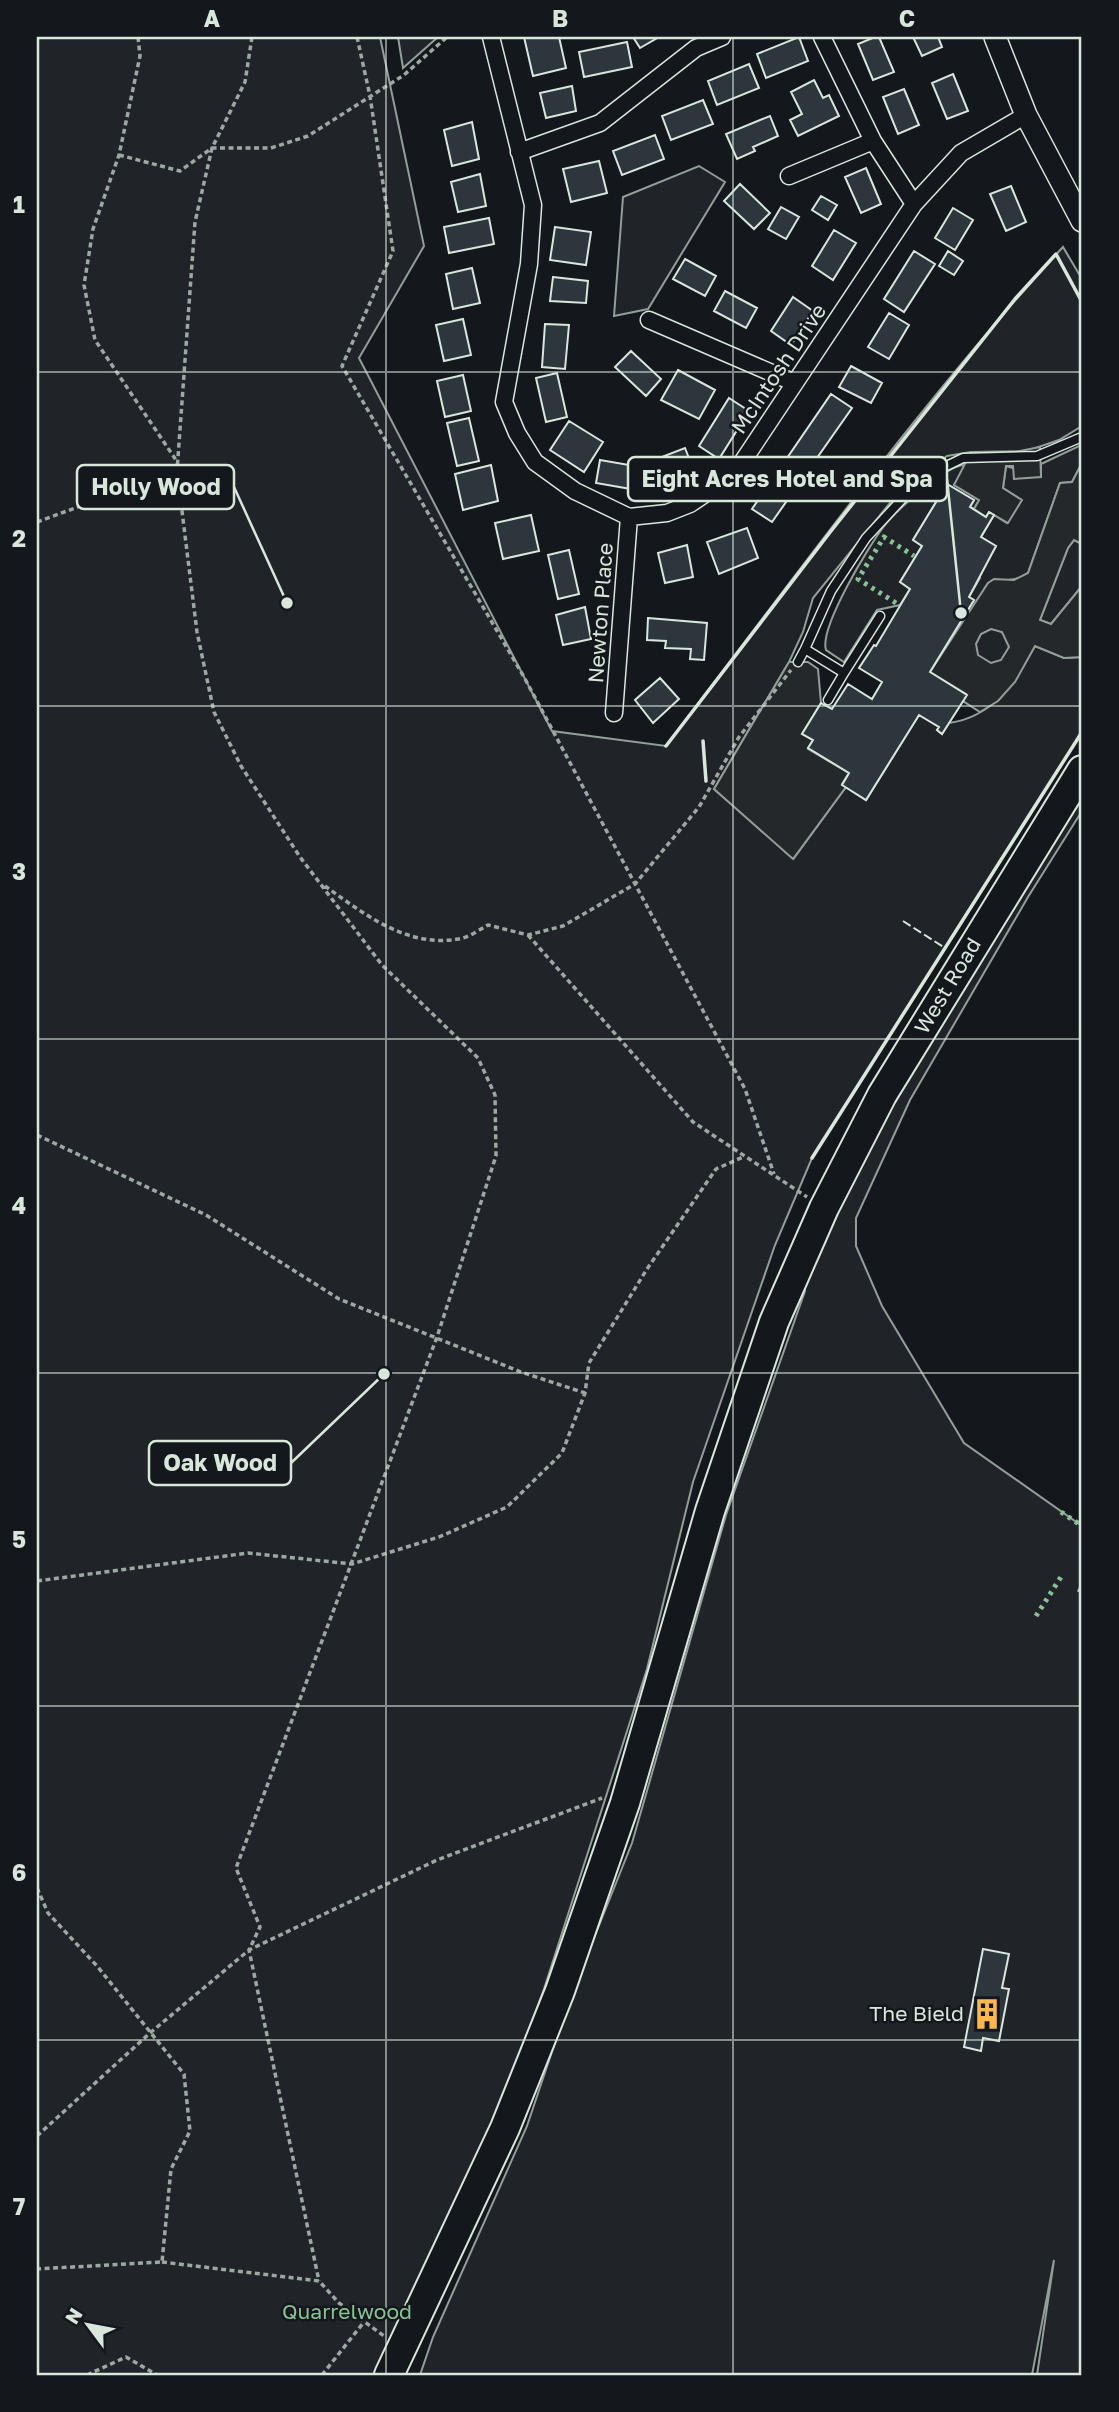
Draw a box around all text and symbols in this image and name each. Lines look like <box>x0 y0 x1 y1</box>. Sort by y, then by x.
text: A <box>204 4 221 32</box>
text: B <box>552 4 568 32</box>
text: C <box>899 4 915 32</box>
text: 1 <box>13 190 25 218</box>
street label: McIntosh Drive <box>725 299 831 438</box>
callout: Eight Acres Hotel and Spa <box>628 457 947 501</box>
text: Eight Acres Hotel and Spa <box>641 464 933 492</box>
callout: Holly Wood <box>77 465 234 509</box>
text: Holly Wood <box>91 472 221 500</box>
text: 2 <box>12 524 26 552</box>
street label: Newton Place <box>582 542 618 684</box>
text: 3 <box>12 857 26 885</box>
street label: West Road <box>908 933 986 1038</box>
text: 4 <box>12 1191 26 1219</box>
callout: Oak Wood <box>149 1441 291 1485</box>
text: Oak Wood <box>163 1448 277 1476</box>
text: 5 <box>12 1525 26 1553</box>
text: 6 <box>12 1858 26 1886</box>
building icon: The Bield <box>970 1997 1004 2031</box>
place label: The Bield <box>869 2000 964 2026</box>
text: 7 <box>13 2192 25 2220</box>
north arrow <box>52 2290 122 2360</box>
park label: Quarrelwood <box>282 2298 412 2324</box>
text: N <box>60 2304 87 2328</box>

